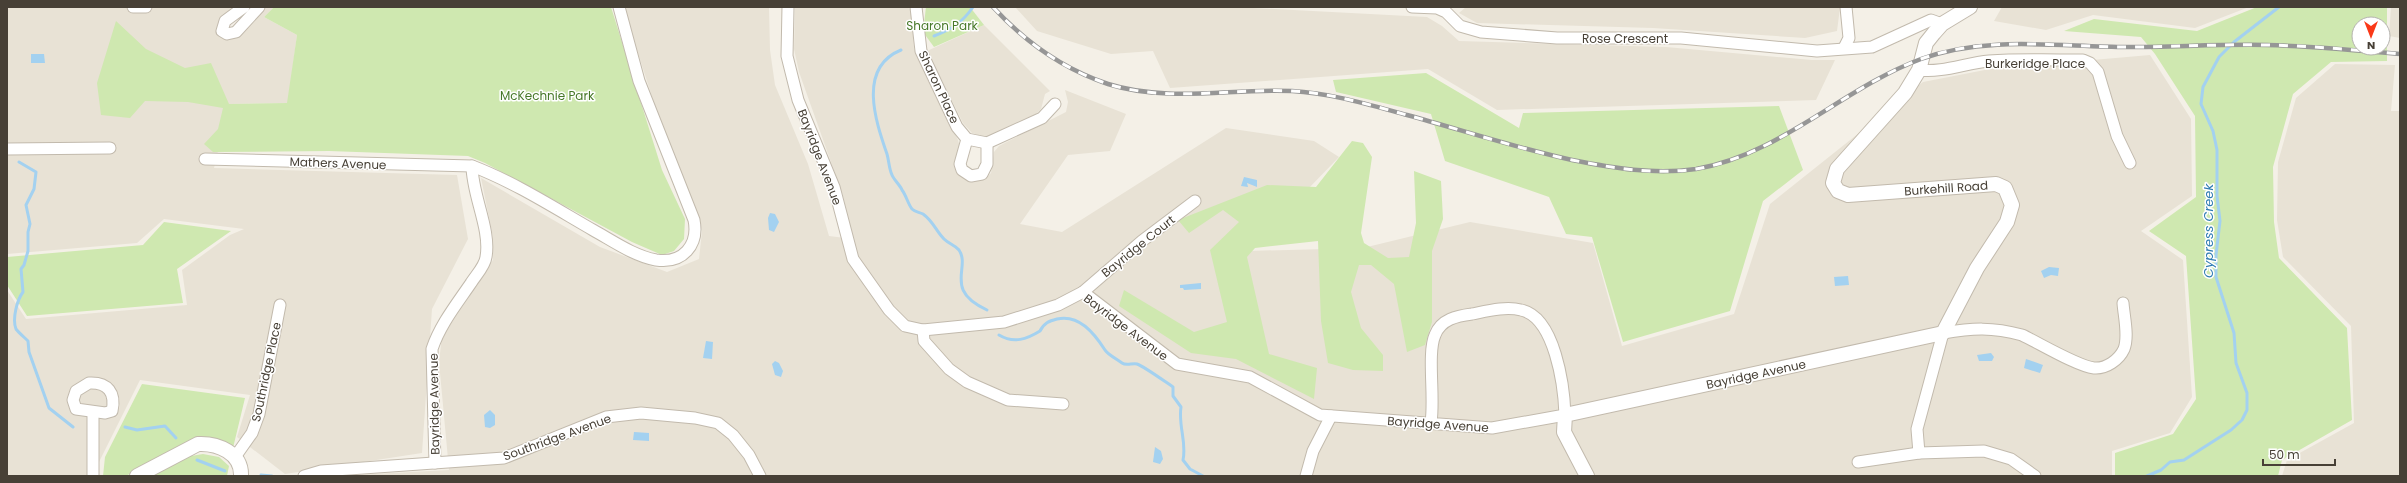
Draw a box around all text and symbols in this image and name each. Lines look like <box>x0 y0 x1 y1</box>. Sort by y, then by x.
north arrow <box>2351 16 2391 56</box>
park label: Sharon Park <box>906 17 979 34</box>
street label: Rose Crescent <box>1582 30 1668 47</box>
text: N <box>2367 38 2375 54</box>
street label: Sharon Place <box>915 48 963 126</box>
street label: Burkeridge Place <box>1985 55 2085 72</box>
park label: McKechnie Park <box>500 87 595 104</box>
street label: Bayridge Avenue <box>794 107 846 207</box>
street label: Mathers Avenue <box>289 153 387 173</box>
street label: Burkehill Road <box>1903 177 1989 199</box>
water label: Cypress Creek <box>2199 183 2218 278</box>
street label: Bayridge Court <box>1098 211 1178 281</box>
street label: Bayridge Avenue <box>1080 290 1172 364</box>
street label: Southridge Place <box>247 321 285 423</box>
street label: Bayridge Avenue <box>425 353 443 455</box>
street label: Bayridge Avenue <box>1705 355 1807 393</box>
street label: Southridge Avenue <box>501 410 613 464</box>
street label: Bayridge Avenue <box>1387 412 1489 436</box>
scale bar <box>2263 441 2335 467</box>
text: 50 m <box>2269 446 2300 463</box>

